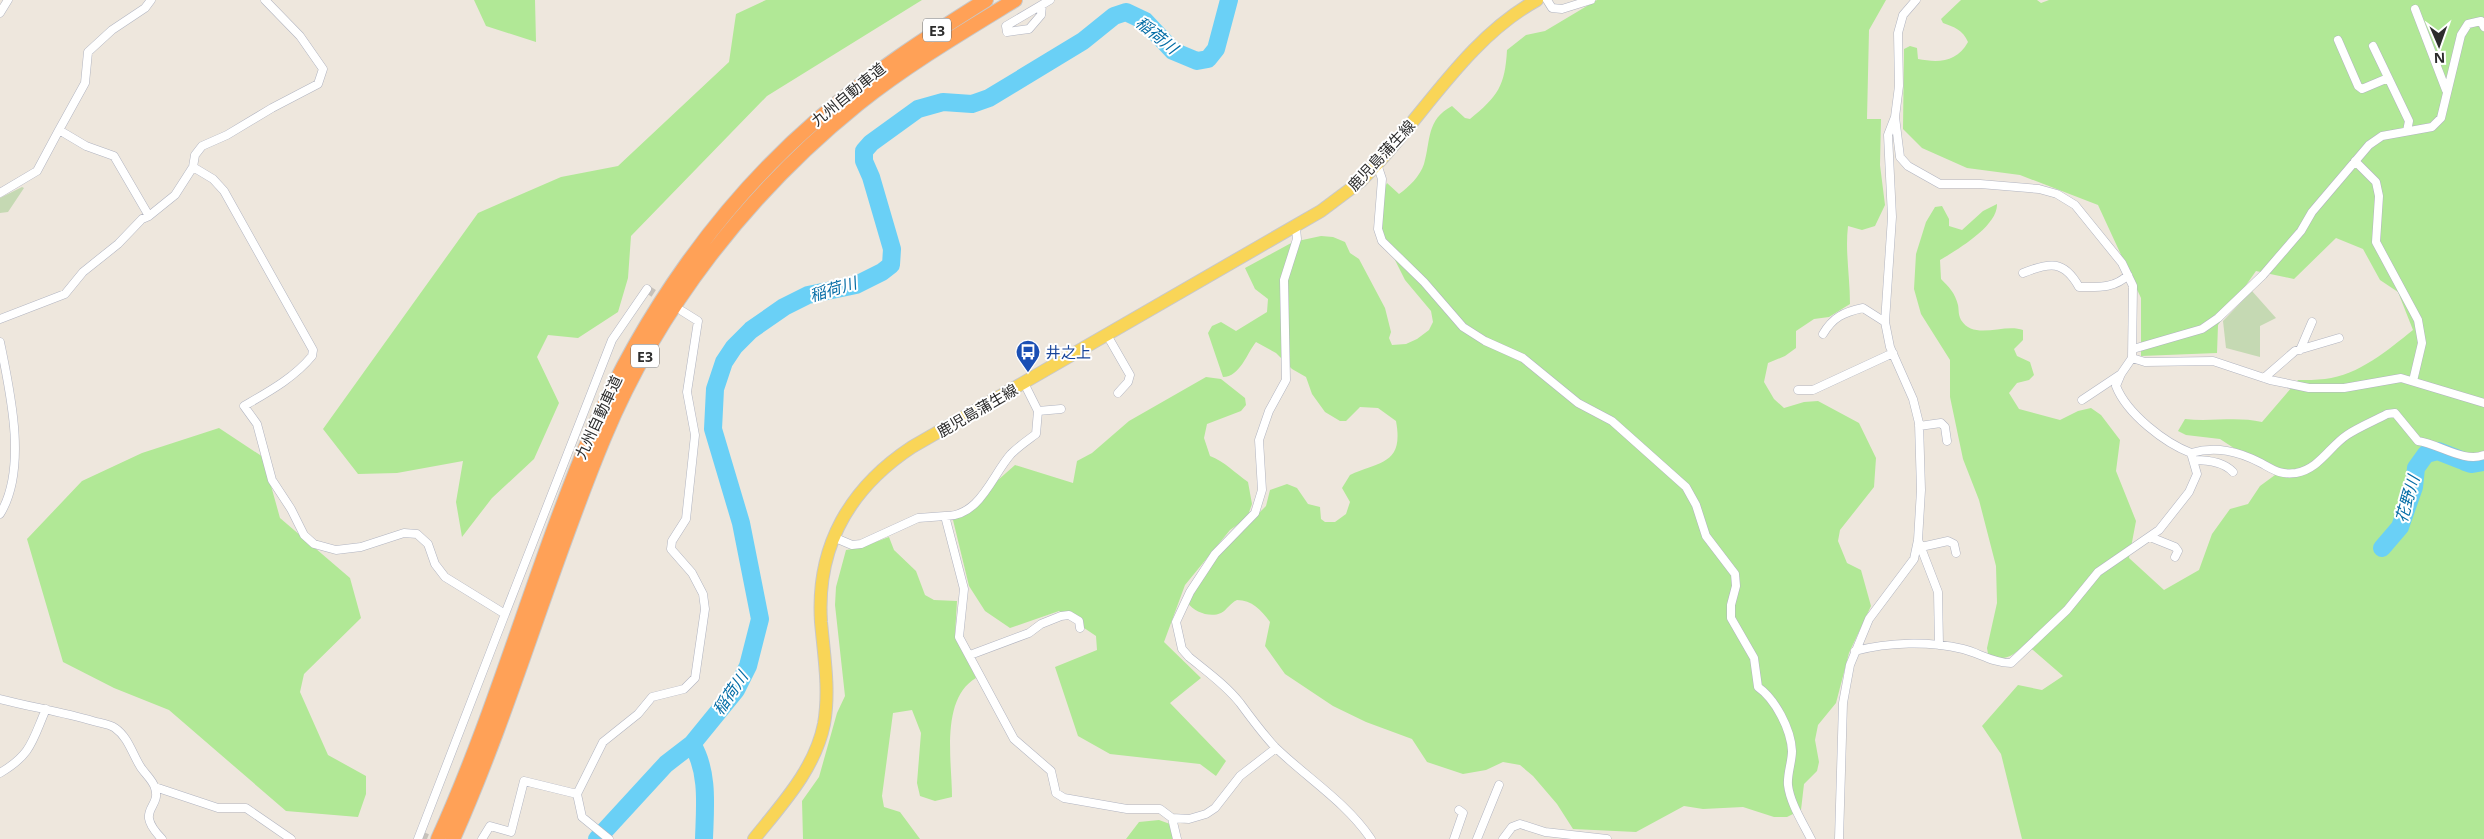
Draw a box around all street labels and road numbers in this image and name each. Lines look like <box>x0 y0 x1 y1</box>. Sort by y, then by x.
road number: E3 <box>923 18 951 42</box>
street label: 九州自動車道 <box>807 58 889 130</box>
street label: 鹿児島蒲生線 <box>1343 115 1419 195</box>
road number: E3 <box>631 344 659 368</box>
street label: 九州自動車道 <box>570 372 626 462</box>
street label: 鹿児島蒲生線 <box>933 379 1021 441</box>

